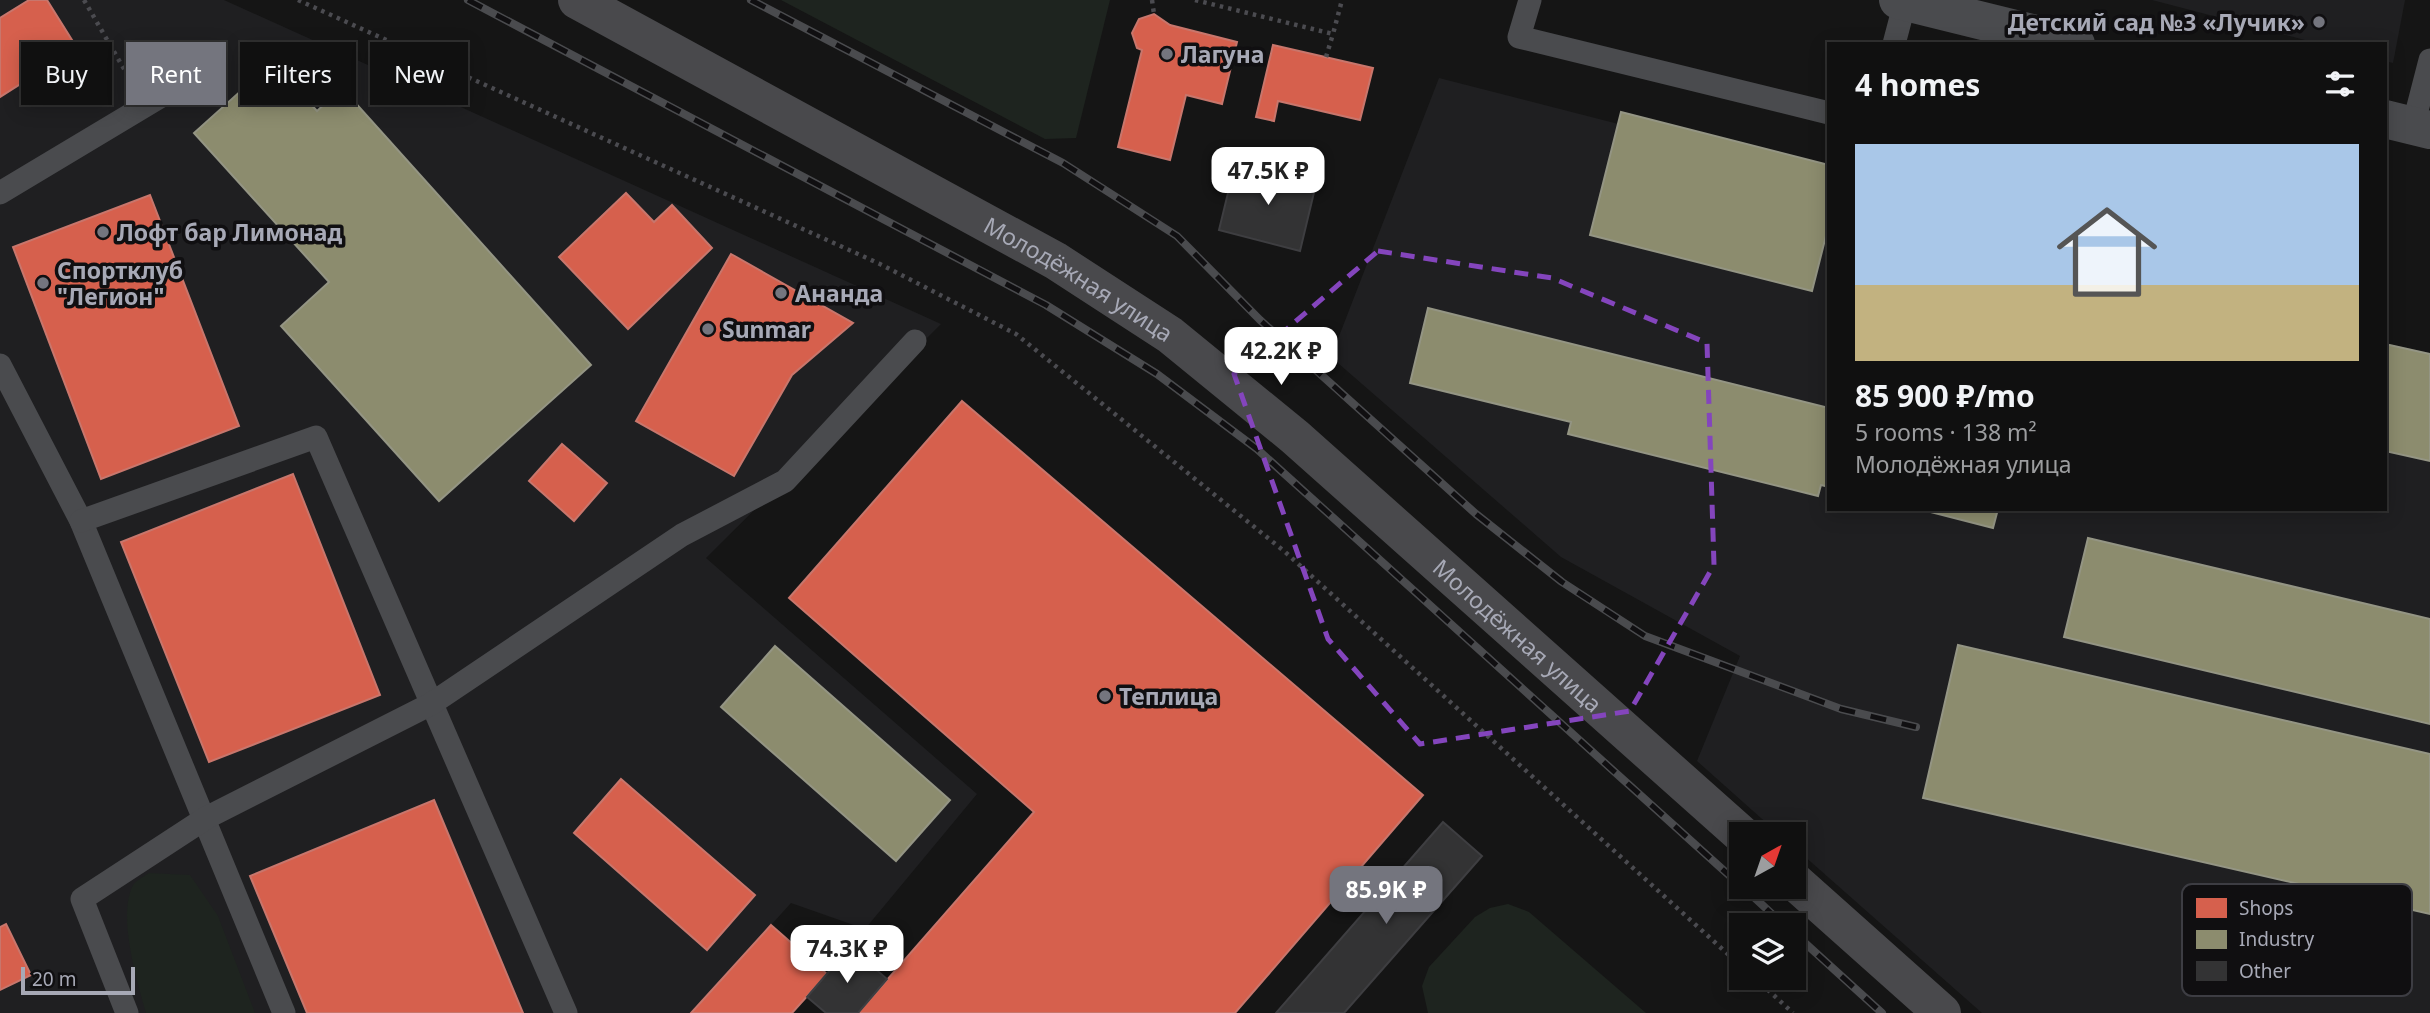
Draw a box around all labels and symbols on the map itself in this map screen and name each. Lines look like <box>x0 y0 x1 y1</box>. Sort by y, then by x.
place label: Детский сад №3 «Лучик» <box>2008 6 2305 38</box>
marker: Детский сад №3 «Лучик» <box>2311 14 2327 30</box>
place label: Лагуна <box>1181 38 1264 70</box>
marker: Лагуна <box>1159 46 1175 62</box>
pin: 47.5K ₽ <box>1203 148 1333 207</box>
street label: Молодёжная улица <box>978 209 1179 349</box>
place label: Лофт бар Лимонад <box>117 216 342 248</box>
marker: Лофт бар Лимонад <box>95 224 111 240</box>
place label: Спортклуб "Легион" <box>57 254 183 312</box>
marker: Спортклуб "Легион" <box>35 275 51 291</box>
place label: Ананда <box>795 277 883 309</box>
marker: Ананда <box>773 285 789 301</box>
place label: Sunmar <box>722 313 811 345</box>
marker: Sunmar <box>700 321 716 337</box>
pin: 42.2K ₽ <box>1216 328 1346 387</box>
street label: Молодёжная улица <box>1426 551 1609 719</box>
place label: Теплица <box>1119 680 1218 712</box>
marker: Теплица <box>1097 688 1113 704</box>
north arrow <box>1729 822 1806 900</box>
pin: 85.9K ₽ <box>1321 866 1451 926</box>
legend <box>2182 884 2412 996</box>
text: Shops <box>2239 895 2293 921</box>
pin: 74.3K ₽ <box>782 926 912 985</box>
text: Industry <box>2239 926 2314 952</box>
text: Other <box>2239 958 2291 984</box>
scale bar <box>21 964 135 996</box>

